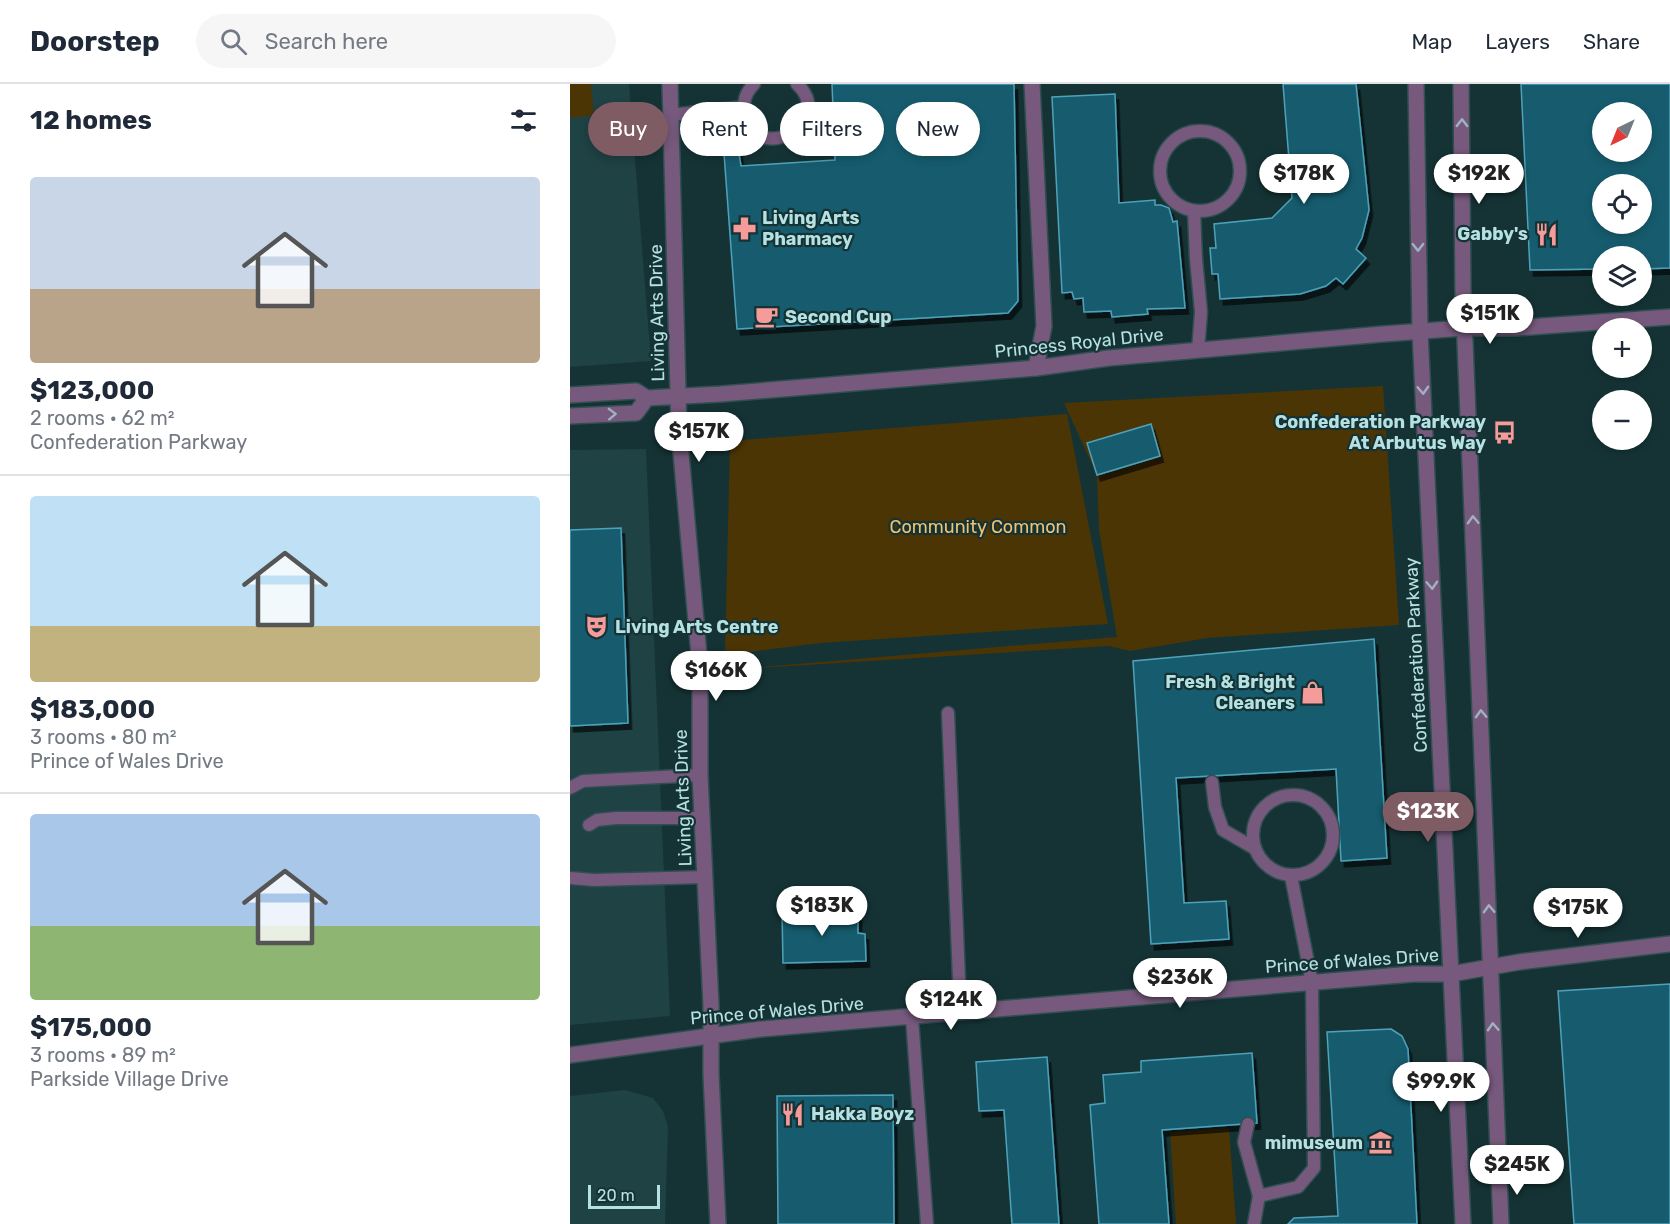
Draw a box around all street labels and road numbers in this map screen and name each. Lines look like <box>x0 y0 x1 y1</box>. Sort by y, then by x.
street label: Living Arts Drive <box>645 244 669 382</box>
street label: Princess Royal Drive <box>993 323 1165 363</box>
street label: Confederation Parkway <box>1400 557 1432 753</box>
street label: Living Arts Drive <box>670 729 696 867</box>
street label: Prince of Wales Drive <box>1264 944 1440 978</box>
street label: Prince of Wales Drive <box>689 992 865 1030</box>

